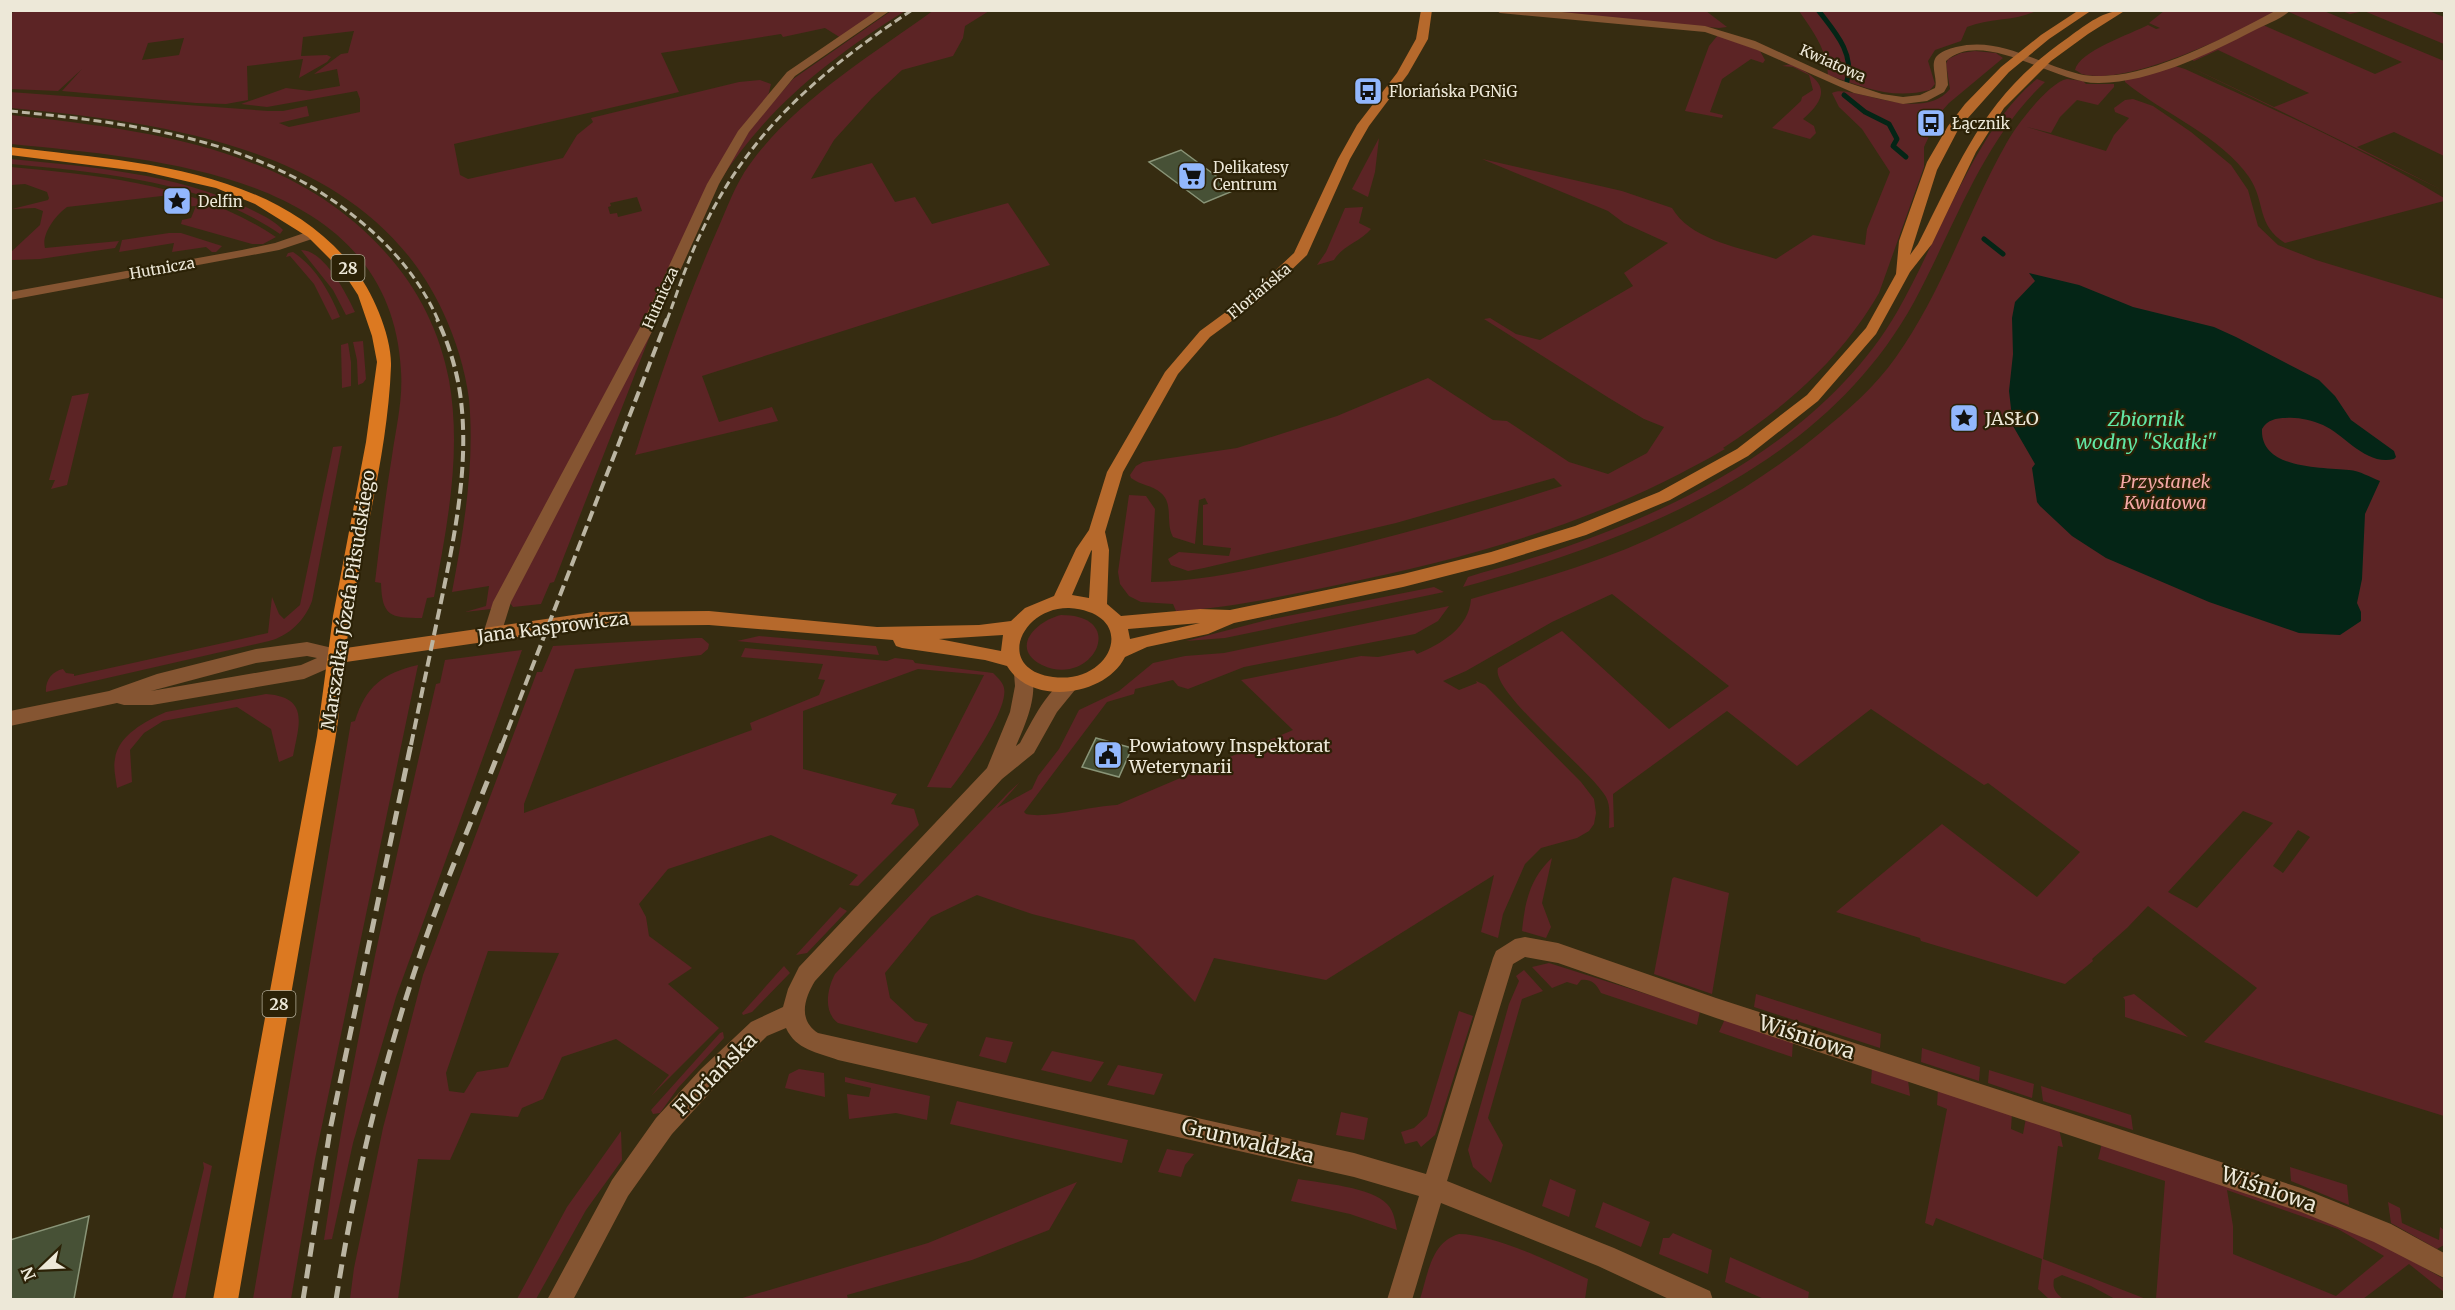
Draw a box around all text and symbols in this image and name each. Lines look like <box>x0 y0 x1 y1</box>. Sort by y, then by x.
street label: Kwiatowa <box>1797 40 1869 86</box>
bus stop icon: Floriańska PGNiG <box>1352 75 1384 107</box>
place label: Floriańska PGNiG <box>1389 82 1517 101</box>
bus stop icon: Łącznik <box>1915 107 1947 139</box>
place label: Łącznik <box>1952 114 2010 133</box>
place label: Delikatesy Centrum <box>1213 158 1289 194</box>
supermarket icon: Delikatesy Centrum <box>1176 160 1208 192</box>
place icon: Delfin <box>161 185 193 217</box>
place label: Delfin <box>198 192 243 211</box>
street label: Hutnicza <box>128 253 196 283</box>
road number: 28 <box>332 255 364 281</box>
street label: Floriańska <box>1223 259 1295 323</box>
street label: Hutnicza <box>638 264 682 332</box>
place icon: JASŁO <box>1948 402 1980 434</box>
water label: Zbiornik wodny "Skałki" <box>2076 406 2216 454</box>
place label: JASŁO <box>1984 407 2039 430</box>
street label: Marszałka Józefa Piłsudskiego <box>316 468 380 732</box>
park label: Przystanek Kwiatowa <box>2120 470 2211 514</box>
street label: Jana Kasprowicza <box>475 606 630 648</box>
place label: Powiatowy Inspektorat Weterynarii <box>1128 734 1330 778</box>
public building icon: Powiatowy Inspektorat Weterynarii <box>1092 739 1124 771</box>
road number: 28 <box>262 991 296 1017</box>
street label: Wiśniowa <box>1755 1008 1859 1065</box>
street label: Floriańska <box>667 1026 763 1122</box>
street label: Grunwaldzka <box>1179 1113 1317 1169</box>
street label: Wiśniowa <box>2217 1160 2320 1218</box>
north arrow <box>12 1238 72 1298</box>
text: N <box>16 1264 40 1284</box>

